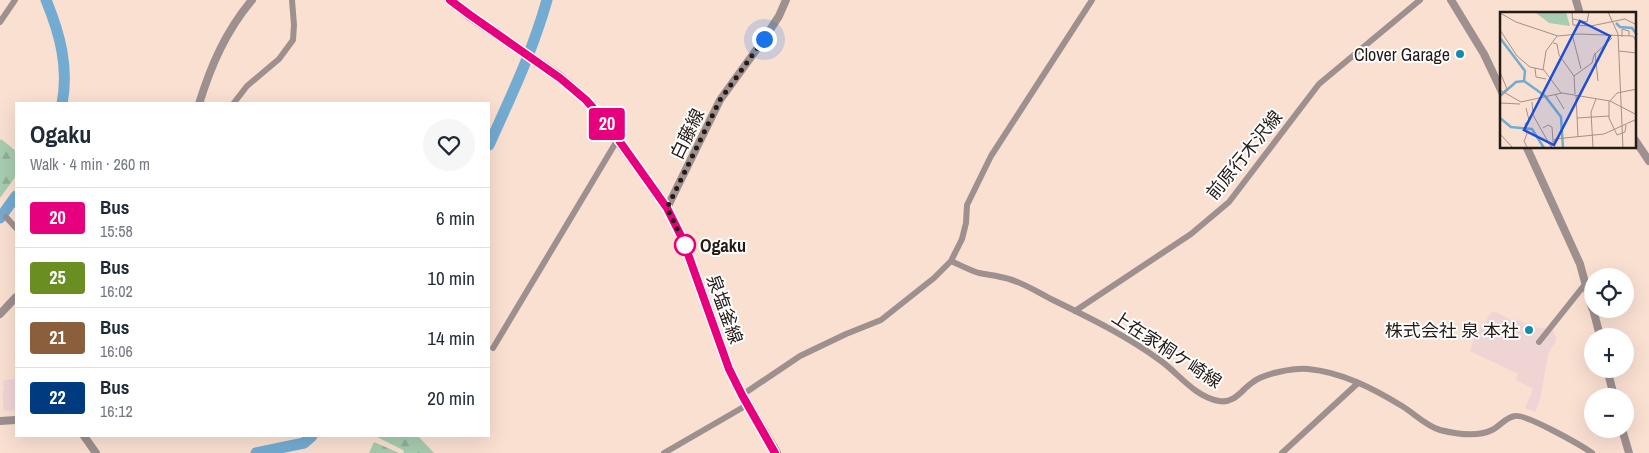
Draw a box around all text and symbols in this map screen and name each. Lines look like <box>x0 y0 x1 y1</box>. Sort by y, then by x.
inset map <box>1500 12 1636 149</box>
your location <box>752 27 777 52</box>
place label: Clover Garage <box>1354 42 1450 67</box>
marker: Clover Garage <box>1454 48 1466 60</box>
street label: 白藤線 <box>664 104 710 164</box>
street label: 前原行木沢線 <box>1200 105 1288 205</box>
line badge: 20 <box>584 108 630 140</box>
text: 20 <box>599 111 615 136</box>
text: Ogaku <box>30 118 91 150</box>
button: heart <box>423 119 475 171</box>
text: Walk · 4 min · 260 m <box>30 153 150 175</box>
text: Bus <box>100 194 129 220</box>
text: 20 <box>49 205 66 230</box>
text: 6 min <box>436 205 475 231</box>
text: 15:58 <box>100 220 133 242</box>
place label: Ogaku <box>700 233 746 258</box>
marker: Ogaku <box>674 234 696 256</box>
text: Bus <box>100 254 129 280</box>
text: 25 <box>49 265 66 290</box>
text: 10 min <box>427 265 475 291</box>
map controls <box>1584 268 1634 438</box>
button: locate <box>1584 268 1634 318</box>
street label: 泉塩釜線 <box>701 271 749 347</box>
text: 16:02 <box>100 280 133 302</box>
street label: 上在家桐ケ崎線 <box>1107 304 1227 394</box>
text: Bus <box>100 314 129 340</box>
place label: 株式会社 泉 本社 <box>1385 318 1519 343</box>
marker: 株式会社 泉 本社 <box>1523 324 1535 336</box>
text: 21 <box>49 325 66 350</box>
text: 14 min <box>427 325 475 351</box>
button: + <box>1584 328 1634 378</box>
text: 16:06 <box>100 340 133 362</box>
text: Bus <box>100 374 129 400</box>
text: 22 <box>49 385 66 410</box>
text: 20 min <box>427 385 475 411</box>
button: − <box>1584 388 1634 438</box>
text: 16:12 <box>100 400 133 422</box>

